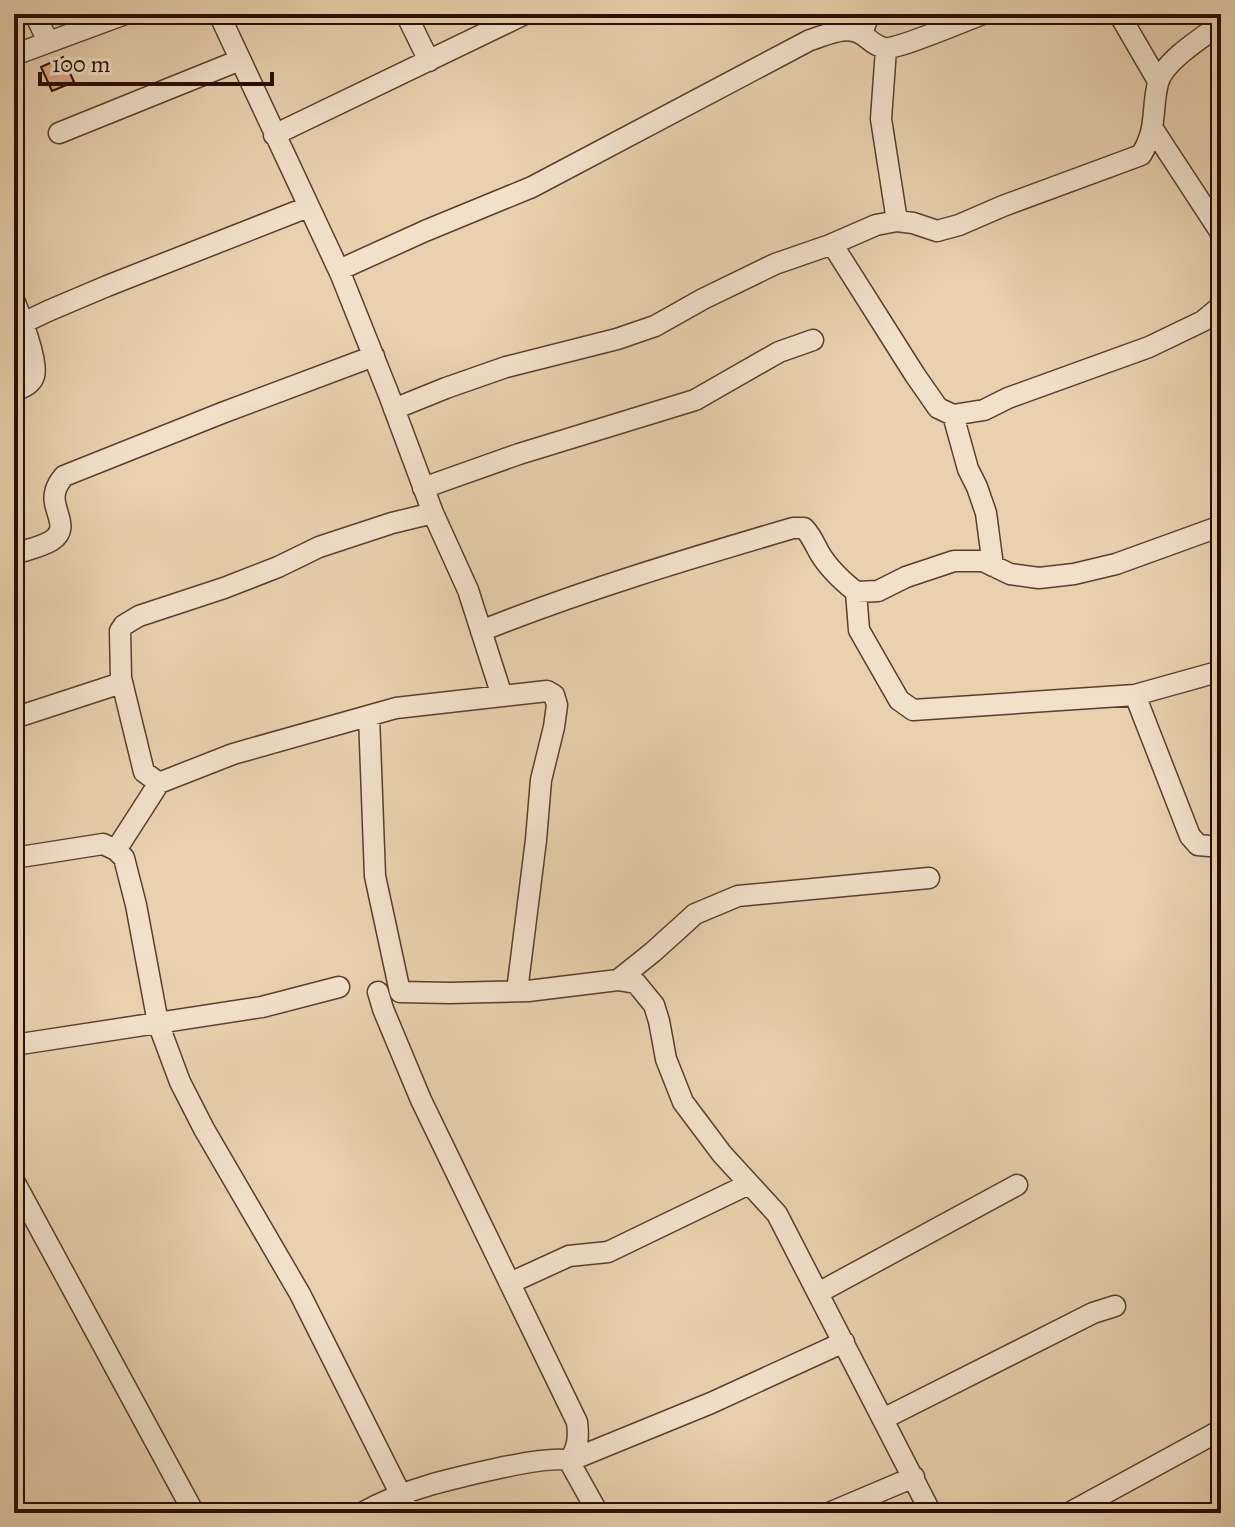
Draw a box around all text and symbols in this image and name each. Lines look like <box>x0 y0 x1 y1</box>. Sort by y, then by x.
scale bar <box>40 36 272 86</box>
text: 100 m <box>52 48 111 80</box>

